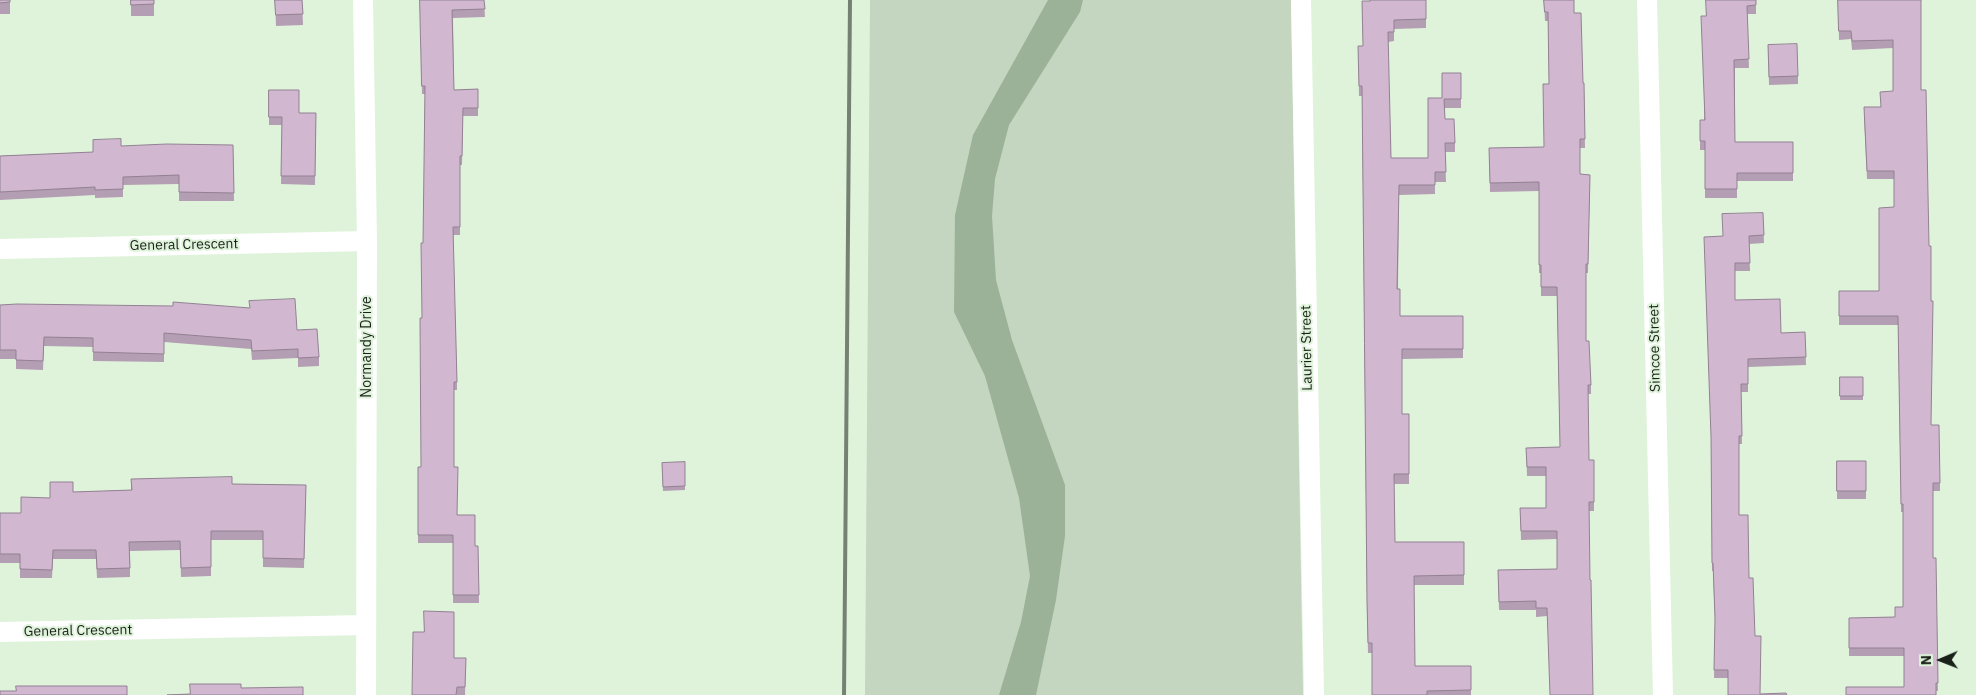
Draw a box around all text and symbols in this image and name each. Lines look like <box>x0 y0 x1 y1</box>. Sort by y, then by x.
street label: General Crescent <box>130 236 238 254</box>
street label: Normandy Drive <box>359 296 375 398</box>
street label: Simcoe Street <box>1646 304 1664 392</box>
street label: Laurier Street <box>1298 305 1316 391</box>
street label: General Crescent <box>24 622 132 640</box>
north arrow <box>1916 635 1966 685</box>
text: N <box>1917 655 1935 665</box>

